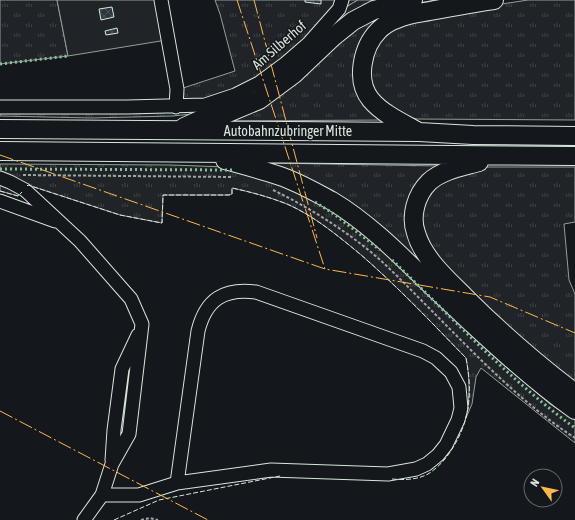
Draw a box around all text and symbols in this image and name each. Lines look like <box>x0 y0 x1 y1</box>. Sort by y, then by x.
street label: Am Silberhof <box>249 17 309 73</box>
street label: Autobahnzubringer Mitte <box>224 123 352 139</box>
north arrow <box>523 468 563 508</box>
text: N <box>528 477 541 489</box>

